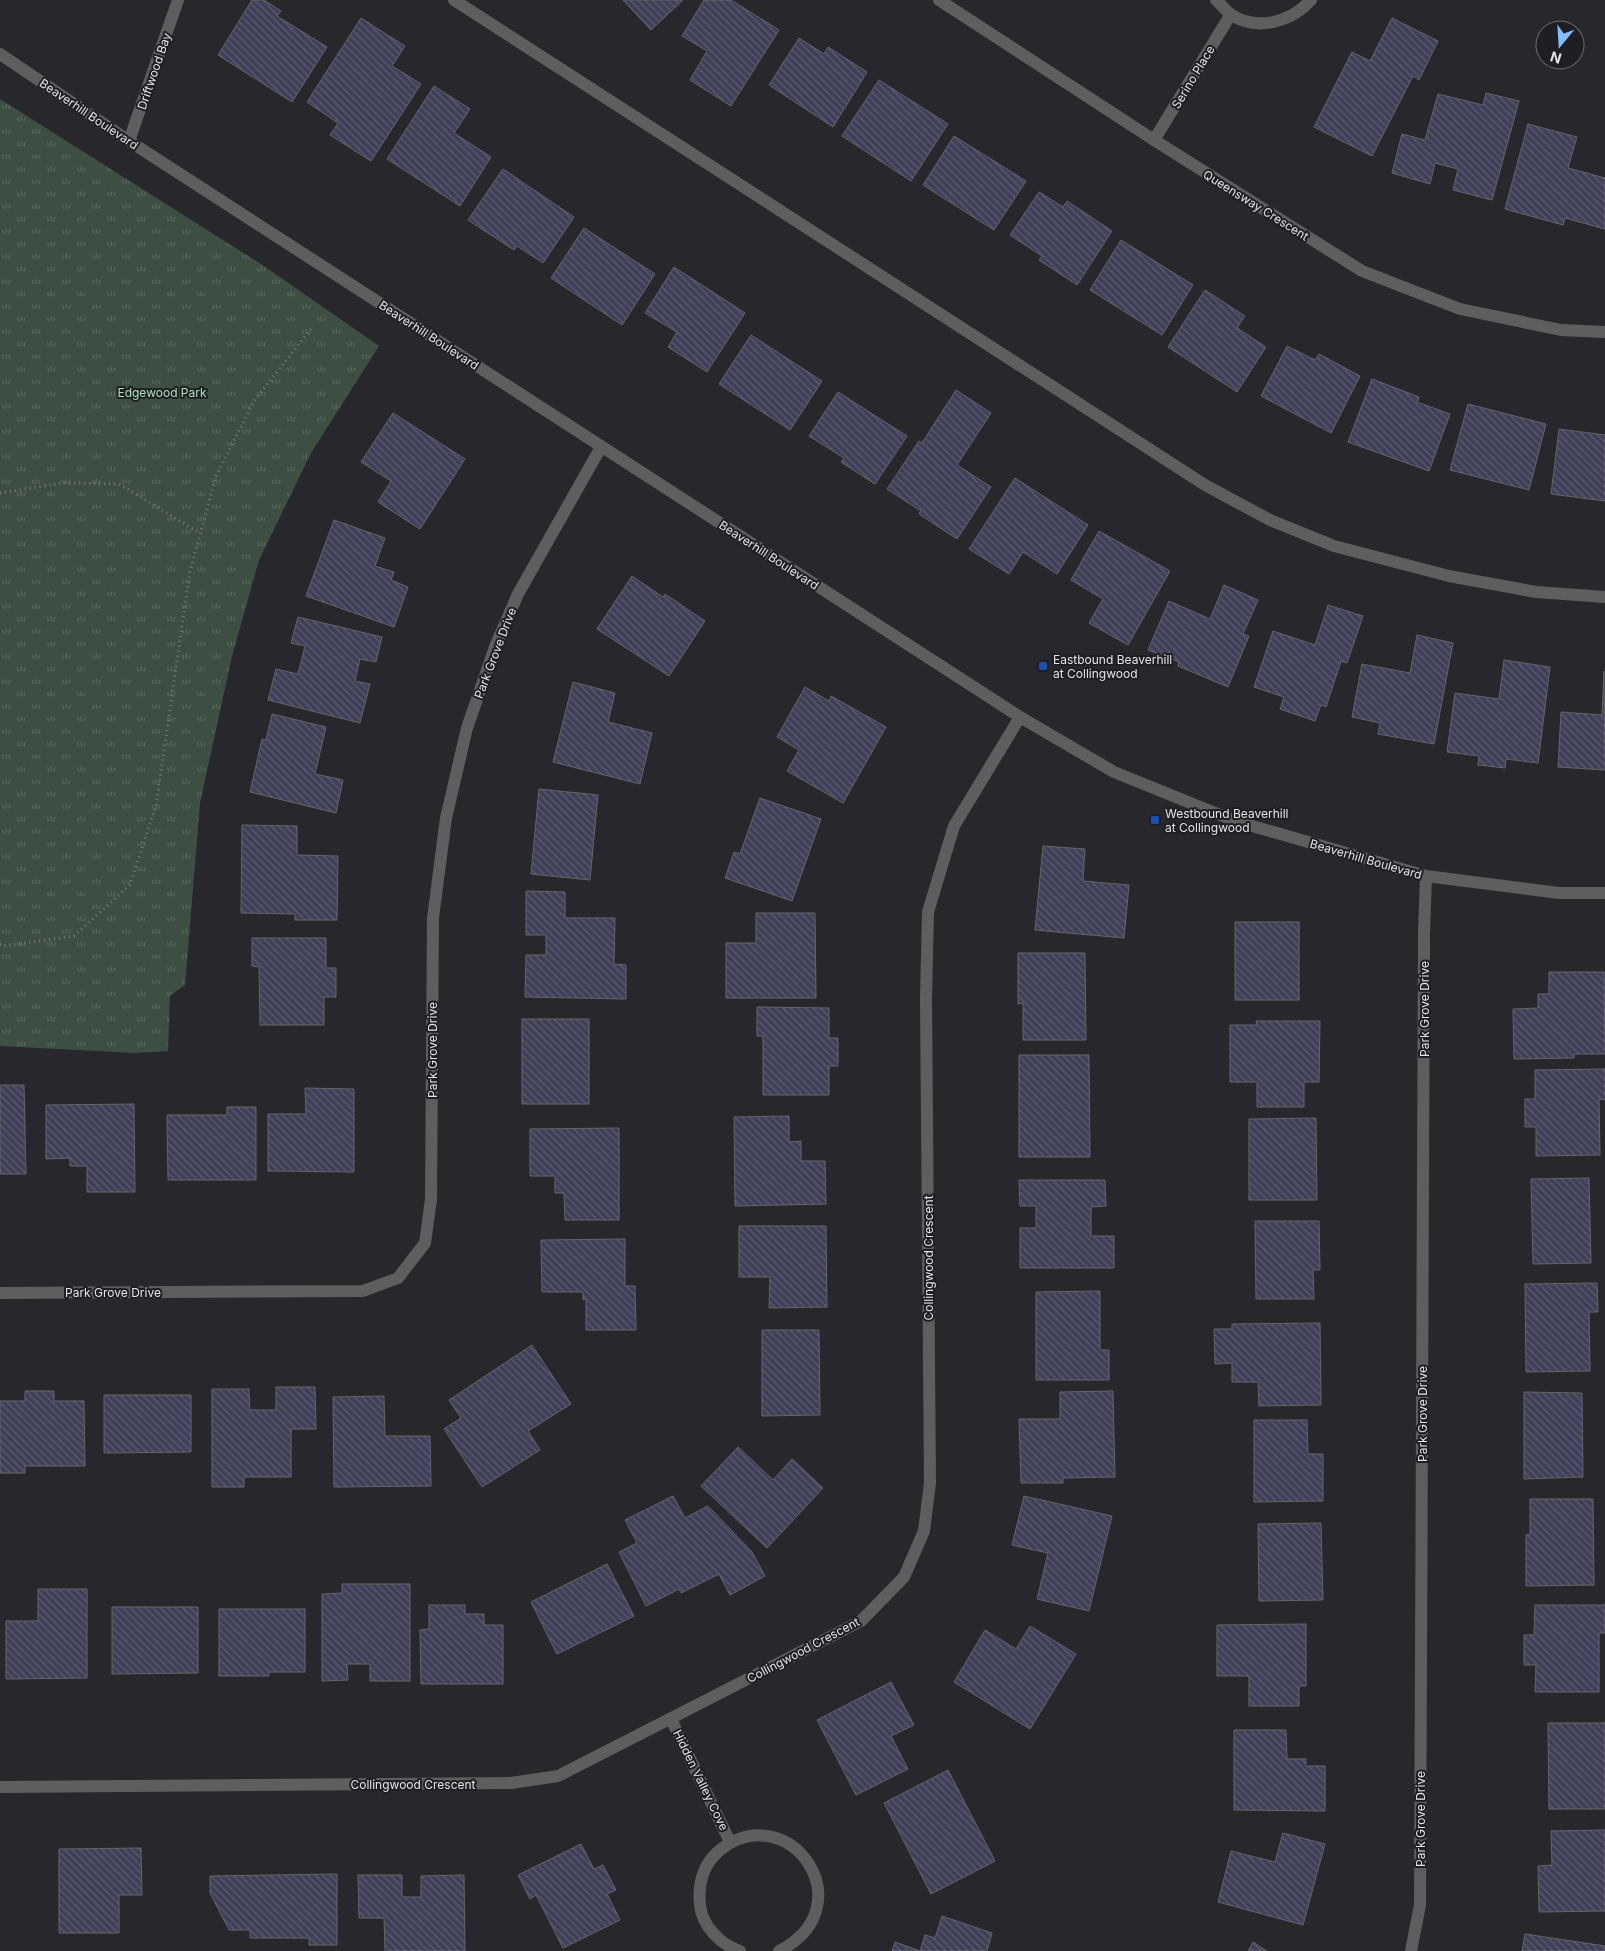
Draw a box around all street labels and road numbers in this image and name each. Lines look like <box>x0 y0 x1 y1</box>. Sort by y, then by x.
street label: Driftwood Bay <box>134 30 174 111</box>
street label: Serino Place <box>1168 43 1218 111</box>
street label: Beaverhill Boulevard <box>37 75 141 153</box>
street label: Queensway Crescent <box>1201 166 1312 244</box>
street label: Beaverhill Boulevard <box>376 297 482 373</box>
street label: Beaverhill Boulevard <box>716 517 822 593</box>
street label: Park Grove Drive <box>471 606 519 700</box>
street label: Beaverhill Boulevard <box>1308 836 1424 882</box>
street label: Park Grove Drive <box>1417 961 1432 1057</box>
street label: Park Grove Drive <box>425 1002 440 1098</box>
street label: Collingwood Crescent <box>921 1195 936 1321</box>
street label: Park Grove Drive <box>65 1285 161 1300</box>
street label: Park Grove Drive <box>1415 1366 1430 1462</box>
street label: Collingwood Crescent <box>744 1614 862 1686</box>
street label: Hidden Valley Cove <box>670 1727 732 1833</box>
street label: Park Grove Drive <box>1413 1771 1428 1867</box>
street label: Collingwood Crescent <box>350 1777 476 1792</box>

